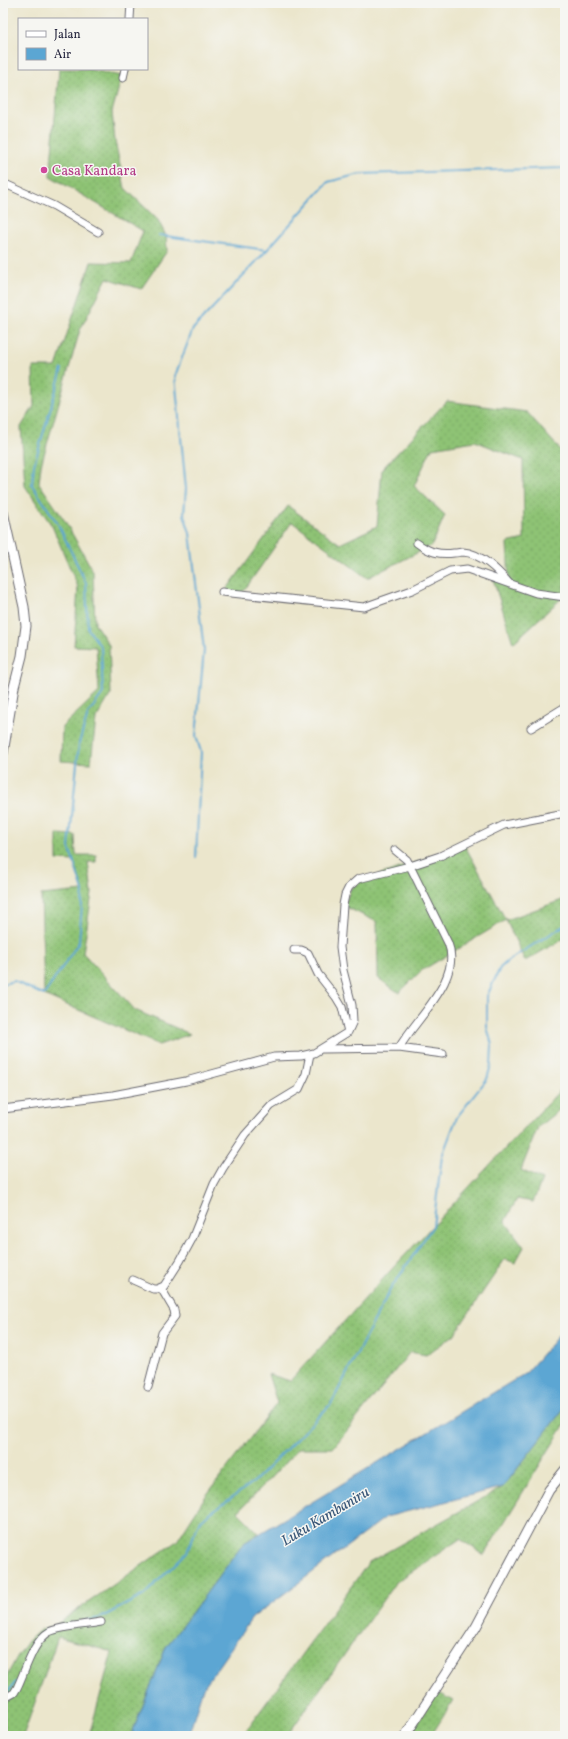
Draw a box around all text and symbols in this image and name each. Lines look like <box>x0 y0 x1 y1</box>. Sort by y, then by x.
legend <box>18 18 148 70</box>
text: Jalan <box>54 27 81 43</box>
text: Air <box>54 47 71 63</box>
place label: Casa Kandara <box>52 162 136 181</box>
marker: Casa Kandara <box>39 165 49 175</box>
water label: Luku Kambaniru <box>278 1482 374 1552</box>

